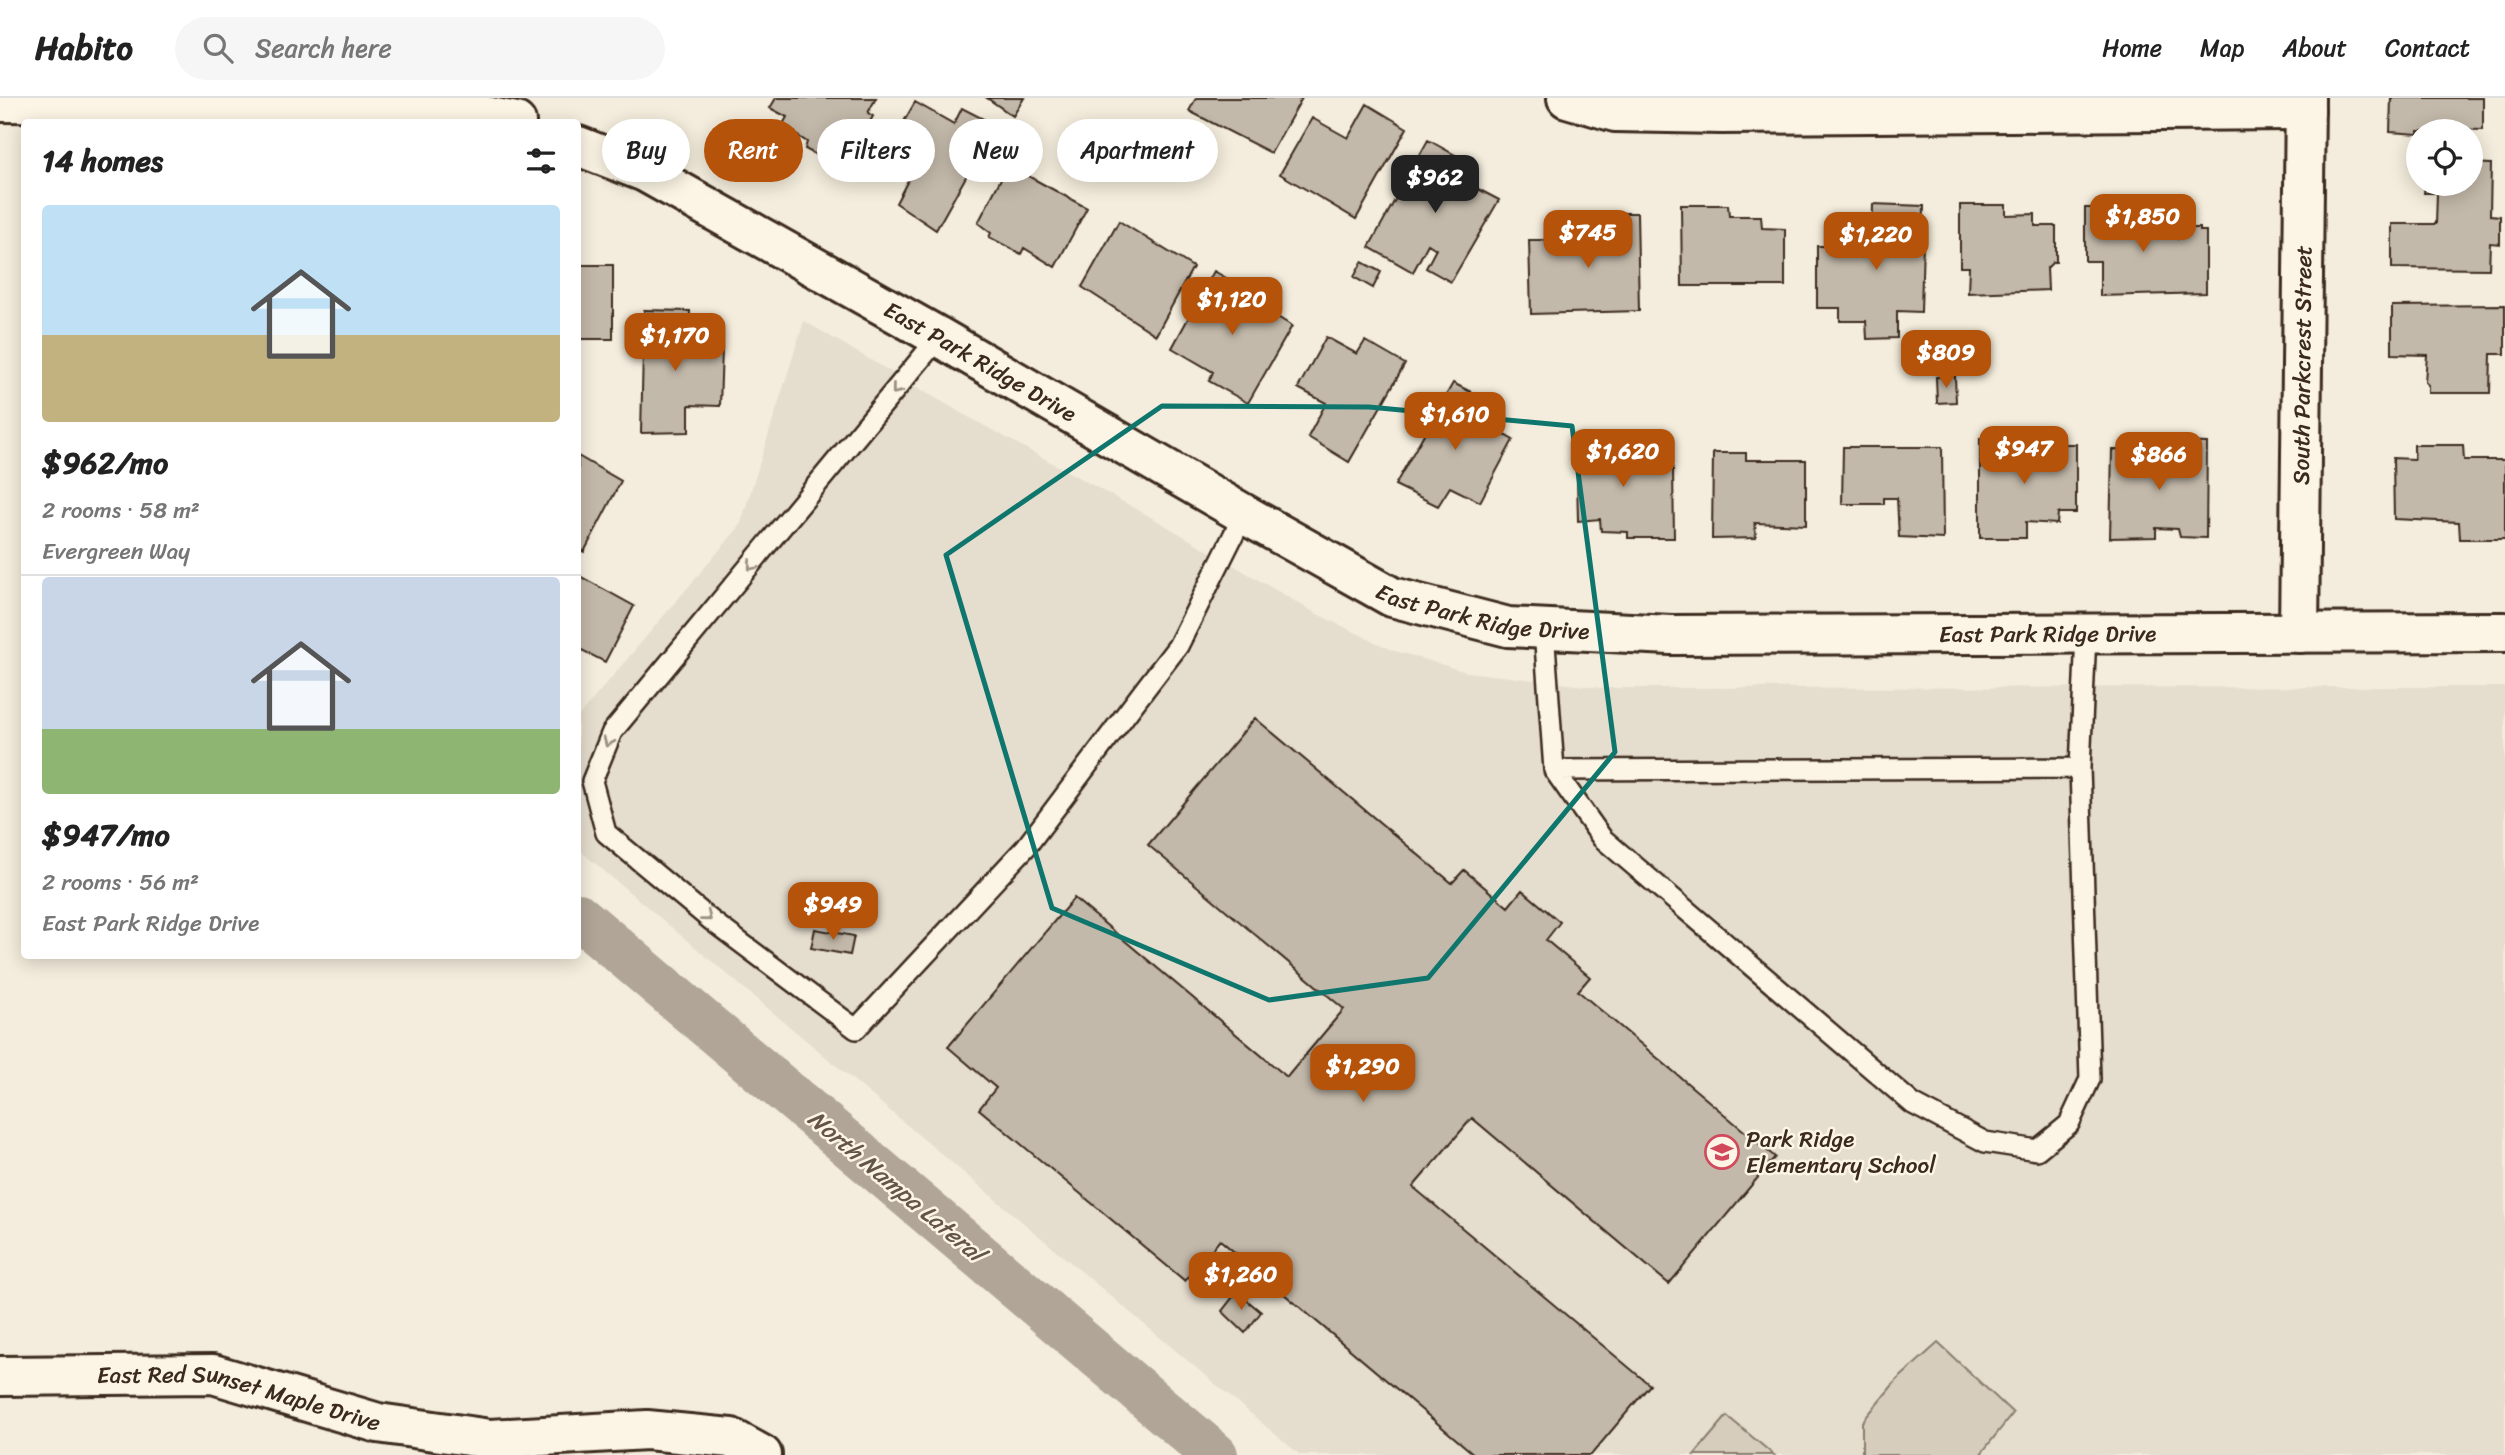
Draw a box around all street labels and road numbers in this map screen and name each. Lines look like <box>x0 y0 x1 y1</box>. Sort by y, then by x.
street label: South Parkcrest Street <box>2280 245 2324 485</box>
street label: East Park Ridge Drive <box>876 289 1085 433</box>
street label: East Park Ridge Drive <box>1368 571 1590 651</box>
street label: East Park Ridge Drive <box>1939 613 2156 655</box>
street label: East Red Sunset Maple Drive <box>97 1353 386 1443</box>

